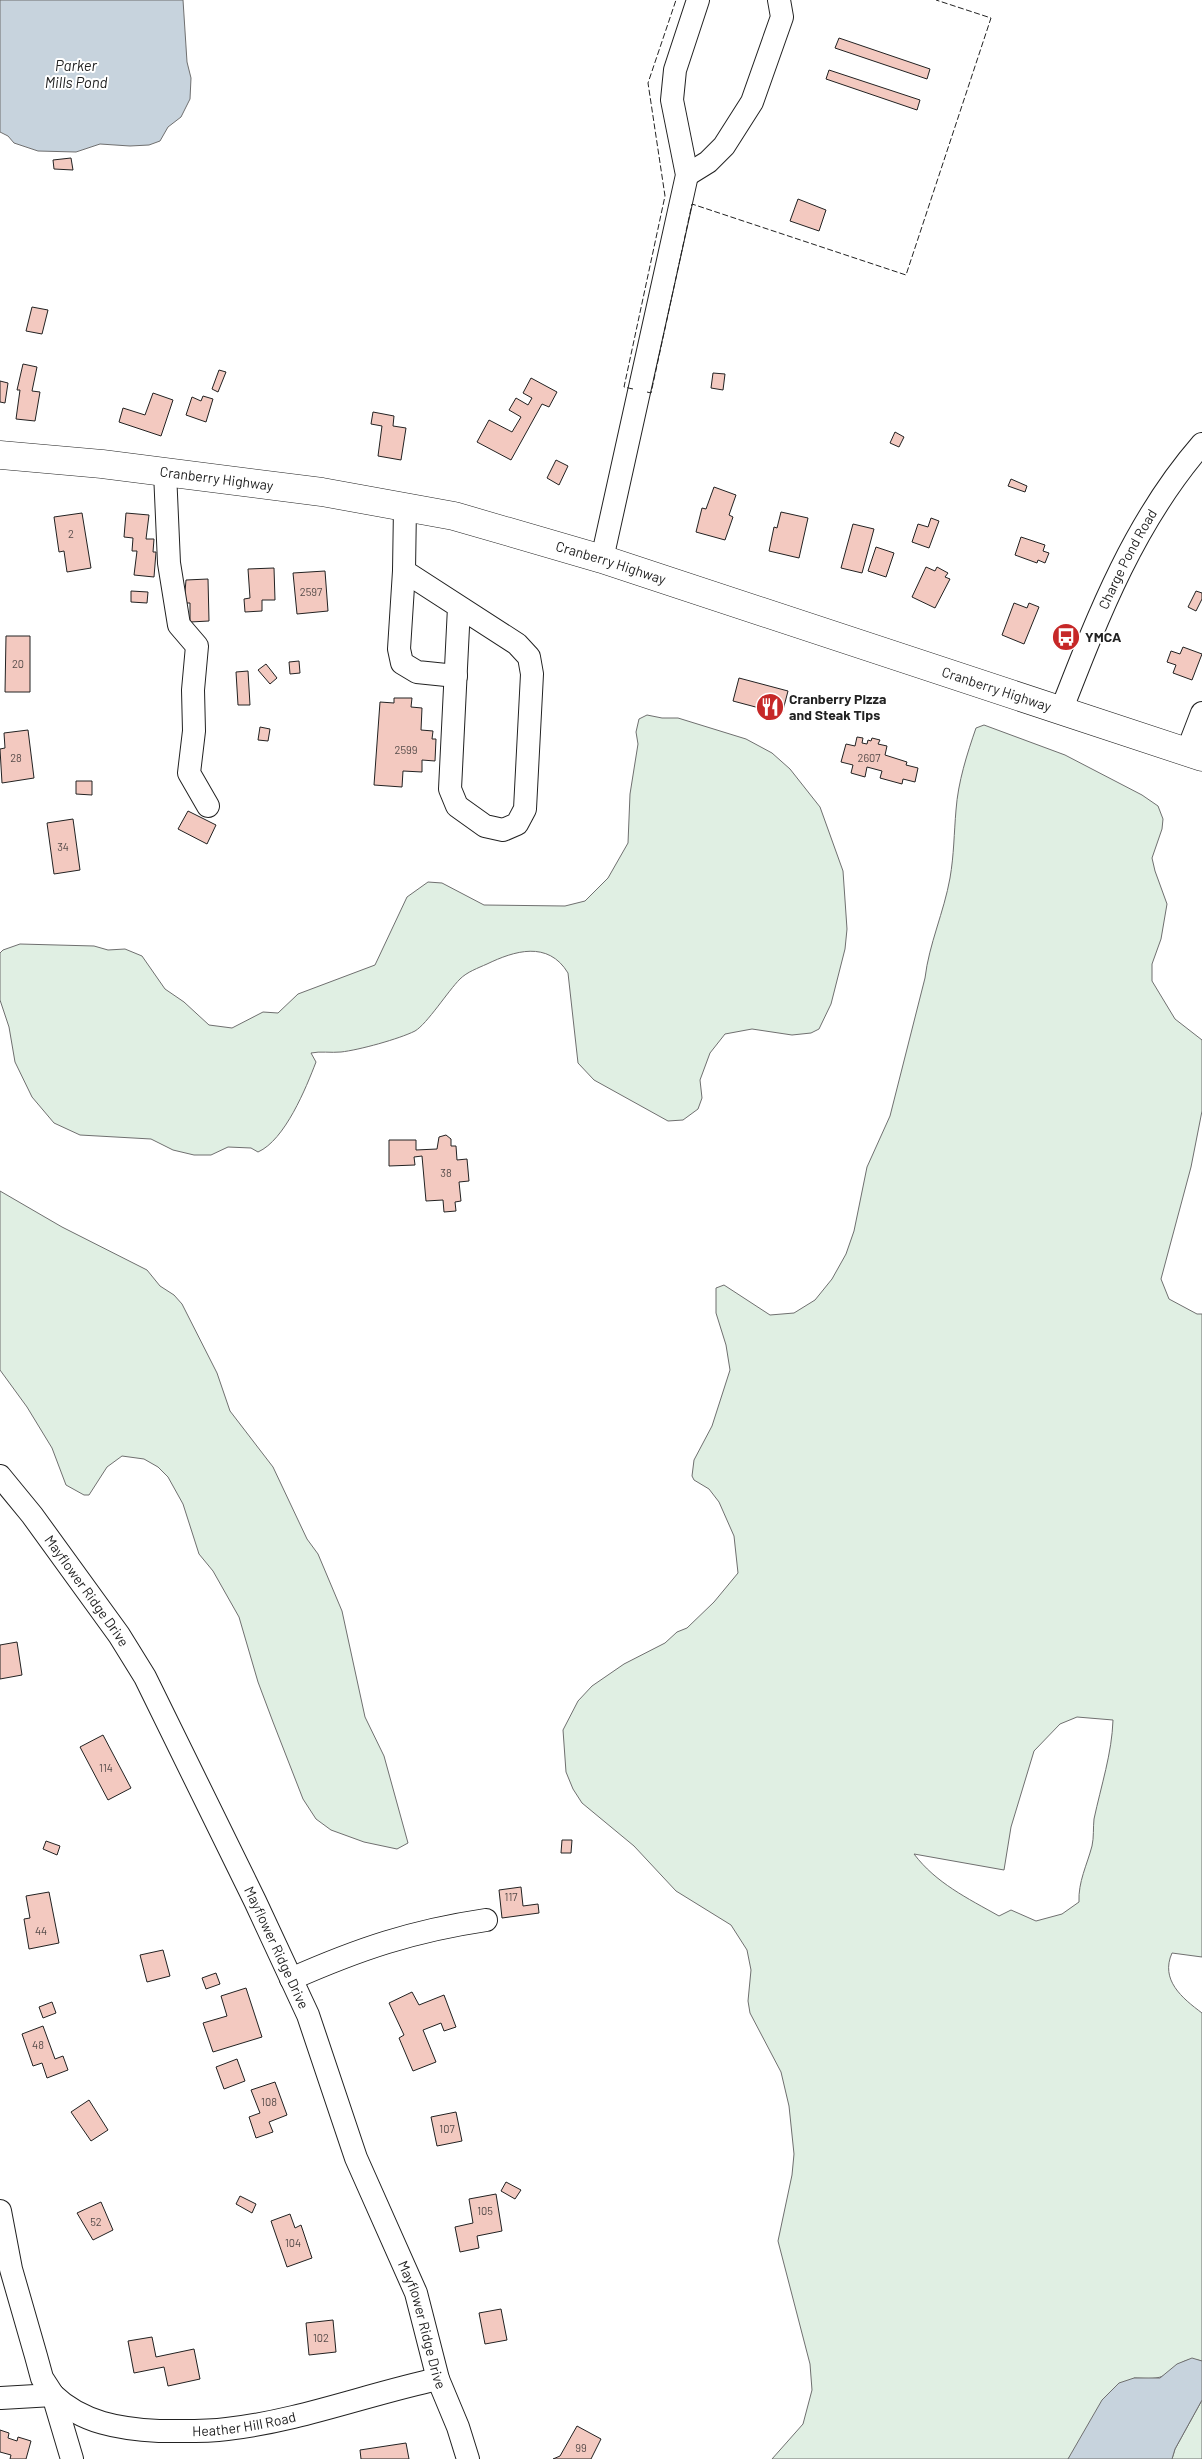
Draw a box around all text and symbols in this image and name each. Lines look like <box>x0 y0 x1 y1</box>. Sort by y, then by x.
water label: Parker Mills Pond <box>45 56 107 91</box>
street label: Cranberry Highway <box>159 462 275 494</box>
street label: Charge Pond Road <box>1094 506 1160 612</box>
house number: 2 <box>68 527 74 540</box>
street label: Cranberry Highway <box>554 537 669 588</box>
house number: 2597 <box>300 585 322 598</box>
bus stop icon: YMCA <box>1051 622 1081 652</box>
place label: YMCA <box>1085 628 1122 645</box>
house number: 20 <box>12 657 24 670</box>
street label: Cranberry Highway <box>940 663 1054 715</box>
place label: Cranberry Pizza and Steak Tips <box>789 690 886 723</box>
restaurant icon: Cranberry Pizza and Steak Tips <box>755 692 785 722</box>
house number: 2599 <box>394 743 418 756</box>
house number: 28 <box>10 751 22 764</box>
house number: 2607 <box>858 751 880 764</box>
house number: 34 <box>57 840 69 853</box>
house number: 38 <box>440 1166 452 1179</box>
street label: Mayflower Ridge Drive <box>41 1532 133 1649</box>
house number: 114 <box>99 1761 113 1774</box>
street label: Mayflower Ridge Drive <box>241 1883 313 2011</box>
house number: 117 <box>505 1890 517 1903</box>
house number: 44 <box>35 1924 47 1937</box>
house number: 48 <box>32 2038 44 2051</box>
house number: 108 <box>261 2095 277 2108</box>
house number: 107 <box>439 2122 455 2135</box>
house number: 105 <box>477 2204 493 2217</box>
house number: 52 <box>90 2215 102 2228</box>
house number: 104 <box>285 2236 301 2249</box>
street label: Mayflower Ridge Drive <box>395 2258 450 2391</box>
house number: 102 <box>313 2331 329 2344</box>
street label: Heather Hill Road <box>192 2408 297 2439</box>
house number: 99 <box>575 2441 587 2454</box>

